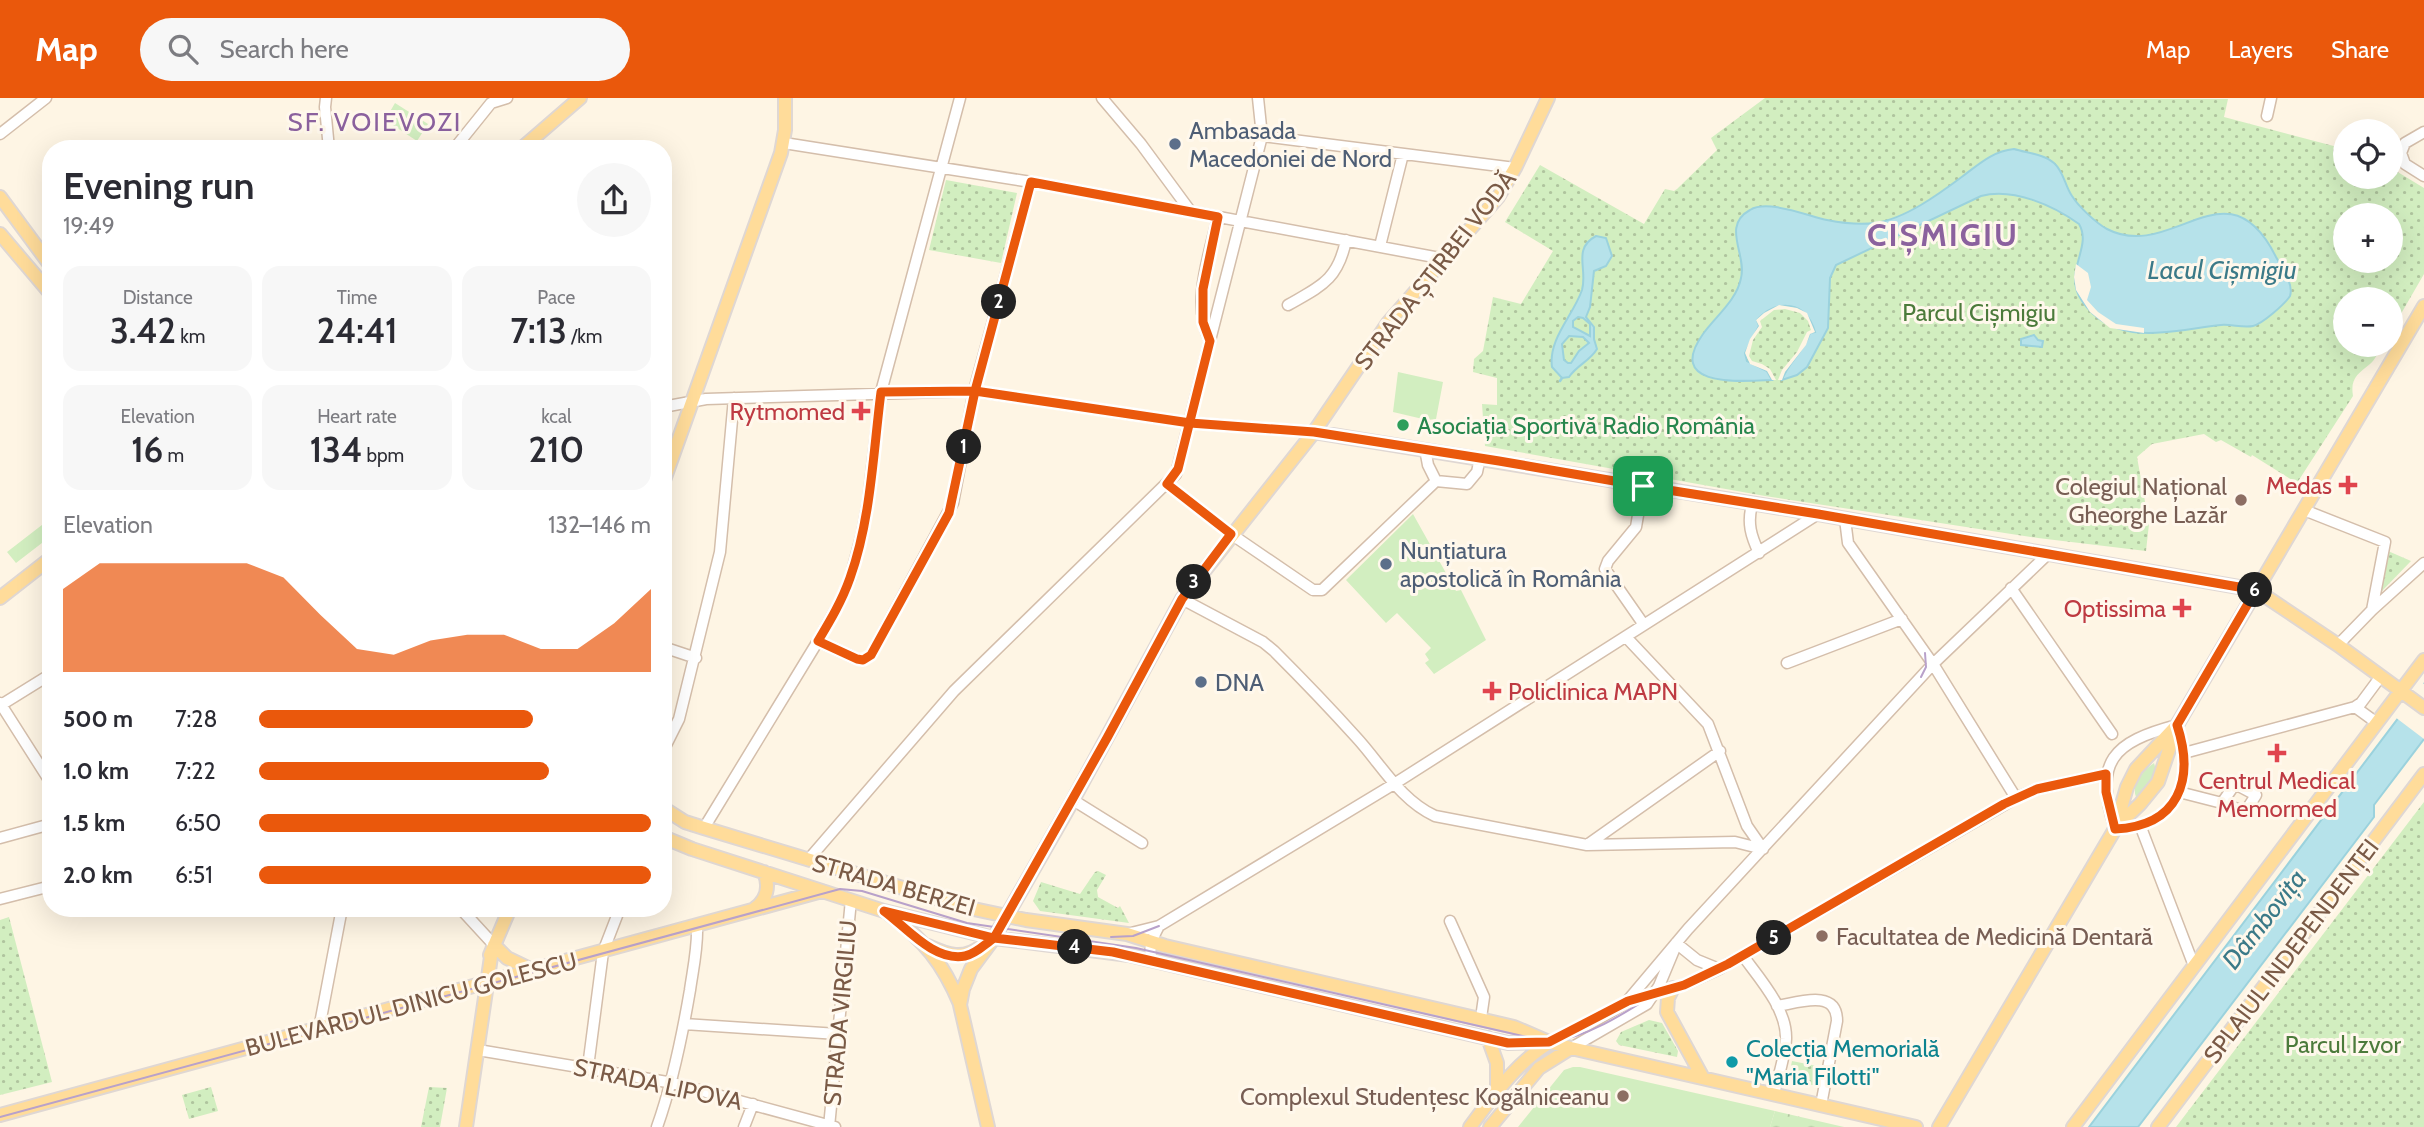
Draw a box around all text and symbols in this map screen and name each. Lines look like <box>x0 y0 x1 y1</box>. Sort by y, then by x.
search box <box>140 18 630 81</box>
text: Map <box>35 29 98 69</box>
icon: search <box>164 30 202 68</box>
text: Search here <box>220 33 349 65</box>
text: Map <box>2146 35 2190 64</box>
text: Layers <box>2228 35 2293 64</box>
text: Share <box>2331 35 2389 64</box>
district label: SF. VOIEVOZI <box>288 106 462 138</box>
place label: Ambasada Macedoniei de Nord <box>1189 116 1392 173</box>
map controls <box>2333 119 2403 357</box>
button: locate <box>2333 119 2403 189</box>
marker: Ambasada Macedoniei de Nord <box>1167 136 1183 152</box>
text: Evening run <box>63 162 255 209</box>
button: share <box>577 163 651 237</box>
street label: STRADA ȘTIRBEI VODĂ <box>1348 164 1523 376</box>
button: + <box>2333 203 2403 273</box>
text: 19:49 <box>63 212 115 240</box>
district label: CIȘMIGIU <box>1867 215 2019 256</box>
water label: Lacul Cișmigiu <box>2148 254 2297 286</box>
pin: 2 <box>982 284 1016 320</box>
text: Distance <box>123 286 193 309</box>
text: Time <box>337 286 377 309</box>
text: Pace <box>537 286 575 309</box>
button: − <box>2333 287 2403 357</box>
text: 2 <box>993 290 1004 313</box>
park label: Parcul Cișmigiu <box>1902 298 2056 328</box>
text: 3.42 <box>110 309 176 352</box>
text: 24:41 <box>317 309 397 352</box>
text: 7:13 <box>510 309 567 352</box>
text: km <box>176 325 205 348</box>
text: /km <box>567 325 602 348</box>
place label: Rytmomed <box>730 397 845 426</box>
marker: Rytmomed <box>851 401 871 421</box>
text: Elevation <box>121 405 195 428</box>
text: Heart rate <box>317 405 397 428</box>
text: kcal <box>541 405 571 428</box>
place label: Asociația Sportivă Radio România <box>1417 411 1755 441</box>
marker: Asociația Sportivă Radio România <box>1395 417 1411 433</box>
text: 16 <box>131 428 163 471</box>
text: 134 <box>310 428 362 471</box>
text: 210 <box>529 428 584 471</box>
pin: 1 <box>946 430 982 464</box>
text: 1 <box>960 435 967 458</box>
text: m <box>163 444 184 467</box>
text: bpm <box>362 444 404 467</box>
pin <box>1613 456 1673 516</box>
icon: arrive <box>1624 467 1662 505</box>
place label: Medas <box>2266 471 2332 500</box>
place label: Colegiul Național Gheorghe Lazăr <box>2055 472 2227 529</box>
marker: Medas <box>2338 475 2358 495</box>
marker: Colegiul Național Gheorghe Lazăr <box>2233 492 2249 508</box>
text: Elevation <box>63 511 153 539</box>
text: 132–146 m <box>548 511 651 539</box>
place label: Nunțiatura apostolică în România <box>1400 536 1622 593</box>
marker: Nunțiatura apostolică în România <box>1378 556 1394 572</box>
pin: 3 <box>1176 564 1212 600</box>
text: 3 <box>1188 570 1199 593</box>
pin: 6 <box>2238 573 2272 608</box>
text: 6 <box>2249 578 2260 601</box>
place label: Optissima <box>2064 594 2166 623</box>
marker: Optissima <box>2172 598 2192 618</box>
place label: DNA <box>1215 668 1264 697</box>
marker: DNA <box>1193 674 1209 690</box>
place label: Policlinica MAPN <box>1508 677 1678 706</box>
marker: Policlinica MAPN <box>1482 681 1502 701</box>
text: 500 m <box>63 705 133 733</box>
text: 7:28 <box>175 705 217 733</box>
marker: Centrul Medical Memormed <box>2267 743 2287 763</box>
text: 1.0 km <box>63 757 129 785</box>
text: 7:22 <box>175 757 215 785</box>
place label: Centrul Medical Memormed <box>2198 766 2356 823</box>
text: 1.5 km <box>63 809 125 837</box>
text: 6:50 <box>175 809 221 837</box>
street label: SPLAIUL INDEPENDENȚEI <box>2197 833 2386 1070</box>
street label: STRADA BERZEI <box>809 848 979 922</box>
text: 2.0 km <box>63 861 133 889</box>
text: 6:51 <box>175 861 213 889</box>
water label: Dâmbovița <box>2215 863 2313 975</box>
street label: STRADA VIRGILIU <box>817 919 863 1107</box>
pin: 5 <box>1756 920 1792 956</box>
place label: Facultatea de Medicină Dentară <box>1836 922 2153 951</box>
text: 5 <box>1768 926 1779 949</box>
marker: Facultatea de Medicină Dentară <box>1814 928 1830 944</box>
pin: 4 <box>1058 930 1092 964</box>
text: 4 <box>1069 935 1080 958</box>
street label: BULEVARDUL DINICU GOLESCU <box>242 946 580 1062</box>
park label: Parcul Izvor <box>2285 1030 2402 1059</box>
place label: Colecția Memorială "Maria Filotti" <box>1746 1034 1940 1091</box>
street label: STRADA LIPOVA <box>571 1052 745 1116</box>
marker: Colecția Memorială "Maria Filotti" <box>1724 1054 1740 1070</box>
place label: Complexul Studențesc Kogălniceanu <box>1240 1082 1609 1112</box>
marker: Complexul Studențesc Kogălniceanu <box>1615 1088 1631 1104</box>

